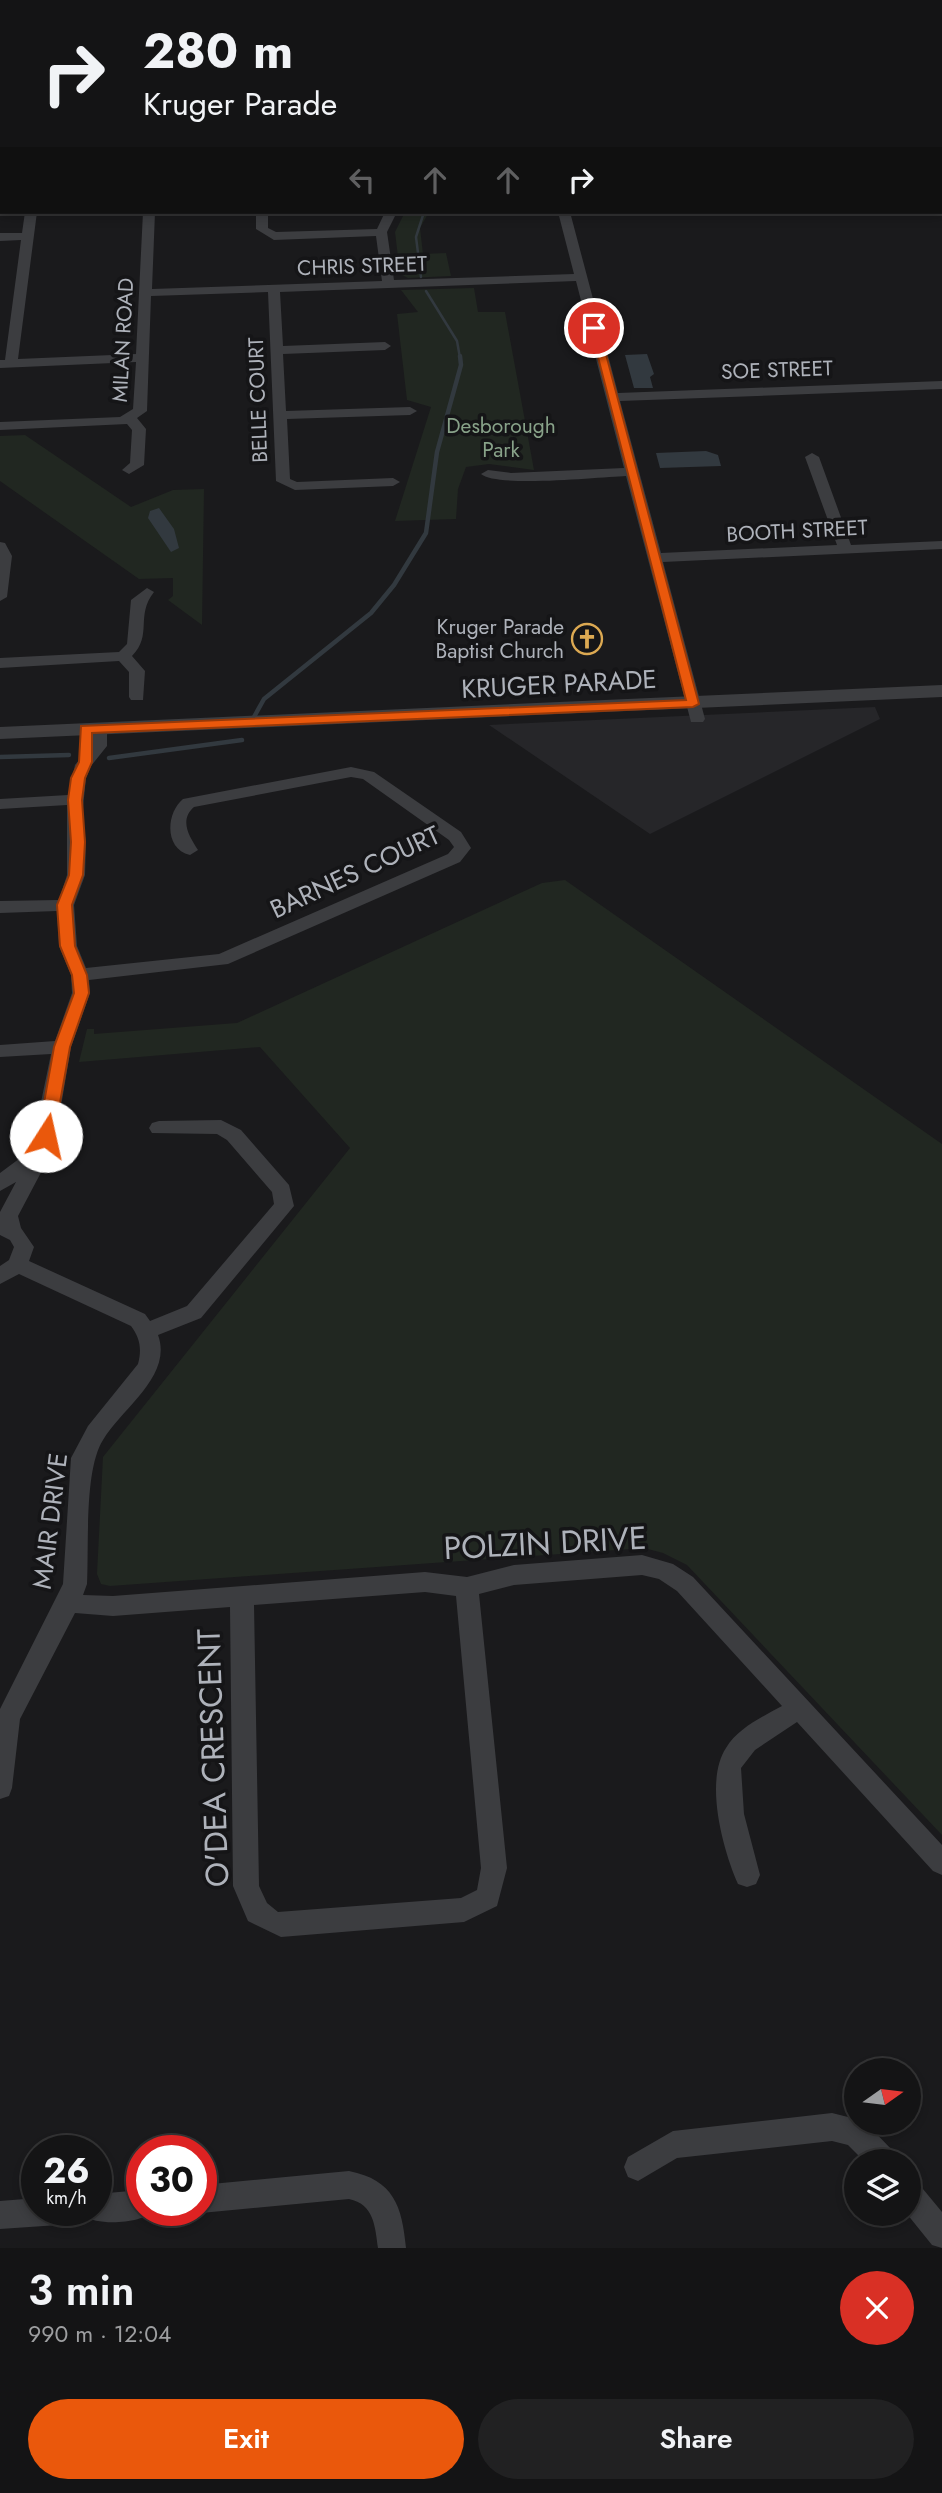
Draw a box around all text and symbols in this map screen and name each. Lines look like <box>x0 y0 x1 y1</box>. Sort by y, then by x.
text: 280 m <box>143 16 293 86</box>
icon: right <box>28 28 119 119</box>
text: Kruger Parade <box>143 81 337 127</box>
icon: left <box>343 161 381 199</box>
icon: ahead <box>416 161 454 199</box>
icon: ahead <box>489 161 527 199</box>
icon: right <box>562 161 600 199</box>
street label: CHRIS STREET <box>297 249 428 283</box>
street label: MILAN ROAD <box>105 277 141 403</box>
pin <box>564 298 624 358</box>
icon: arrive <box>575 309 613 347</box>
street label: BELLE COURT <box>241 336 275 463</box>
street label: SOE STREET <box>721 353 834 387</box>
park label: Desborough Park <box>446 411 556 465</box>
street label: BOOTH STREET <box>726 512 869 550</box>
place label: Kruger Parade Baptist Church <box>436 612 564 666</box>
church icon: Kruger Parade Baptist Church <box>570 622 604 656</box>
street label: KRUGER PARADE <box>460 660 658 708</box>
street label: BARNES COURT <box>264 816 446 928</box>
position arrow <box>9 1099 83 1173</box>
street label: MAIR DRIVE <box>23 1451 77 1591</box>
street label: POLZIN DRIVE <box>442 1515 648 1571</box>
street label: O'DEA CRESCENT <box>185 1628 240 1888</box>
north arrow <box>844 2058 920 2135</box>
map controls <box>844 2058 921 2226</box>
speed limit sign: 30 <box>126 2135 217 2226</box>
text: 26 <box>43 2146 90 2196</box>
button: layers <box>844 2149 921 2226</box>
text: km/h <box>46 2185 87 2211</box>
text: 3 min <box>28 2260 134 2321</box>
button: close <box>840 2271 914 2345</box>
text: 990 m · 12:04 <box>28 2317 171 2351</box>
button: Exit <box>28 2399 464 2479</box>
button: Share <box>478 2399 914 2479</box>

